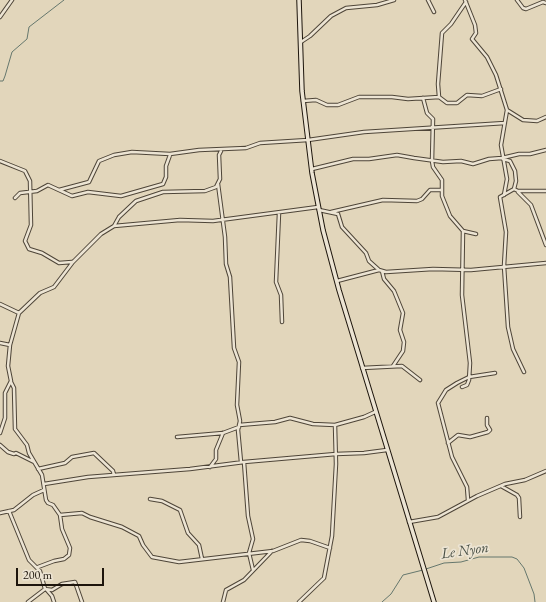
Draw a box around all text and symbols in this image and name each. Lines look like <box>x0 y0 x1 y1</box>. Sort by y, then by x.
water label: Le Nyon <box>440 539 490 563</box>
scale bar <box>18 560 106 586</box>
text: 200 m <box>23 567 52 583</box>

